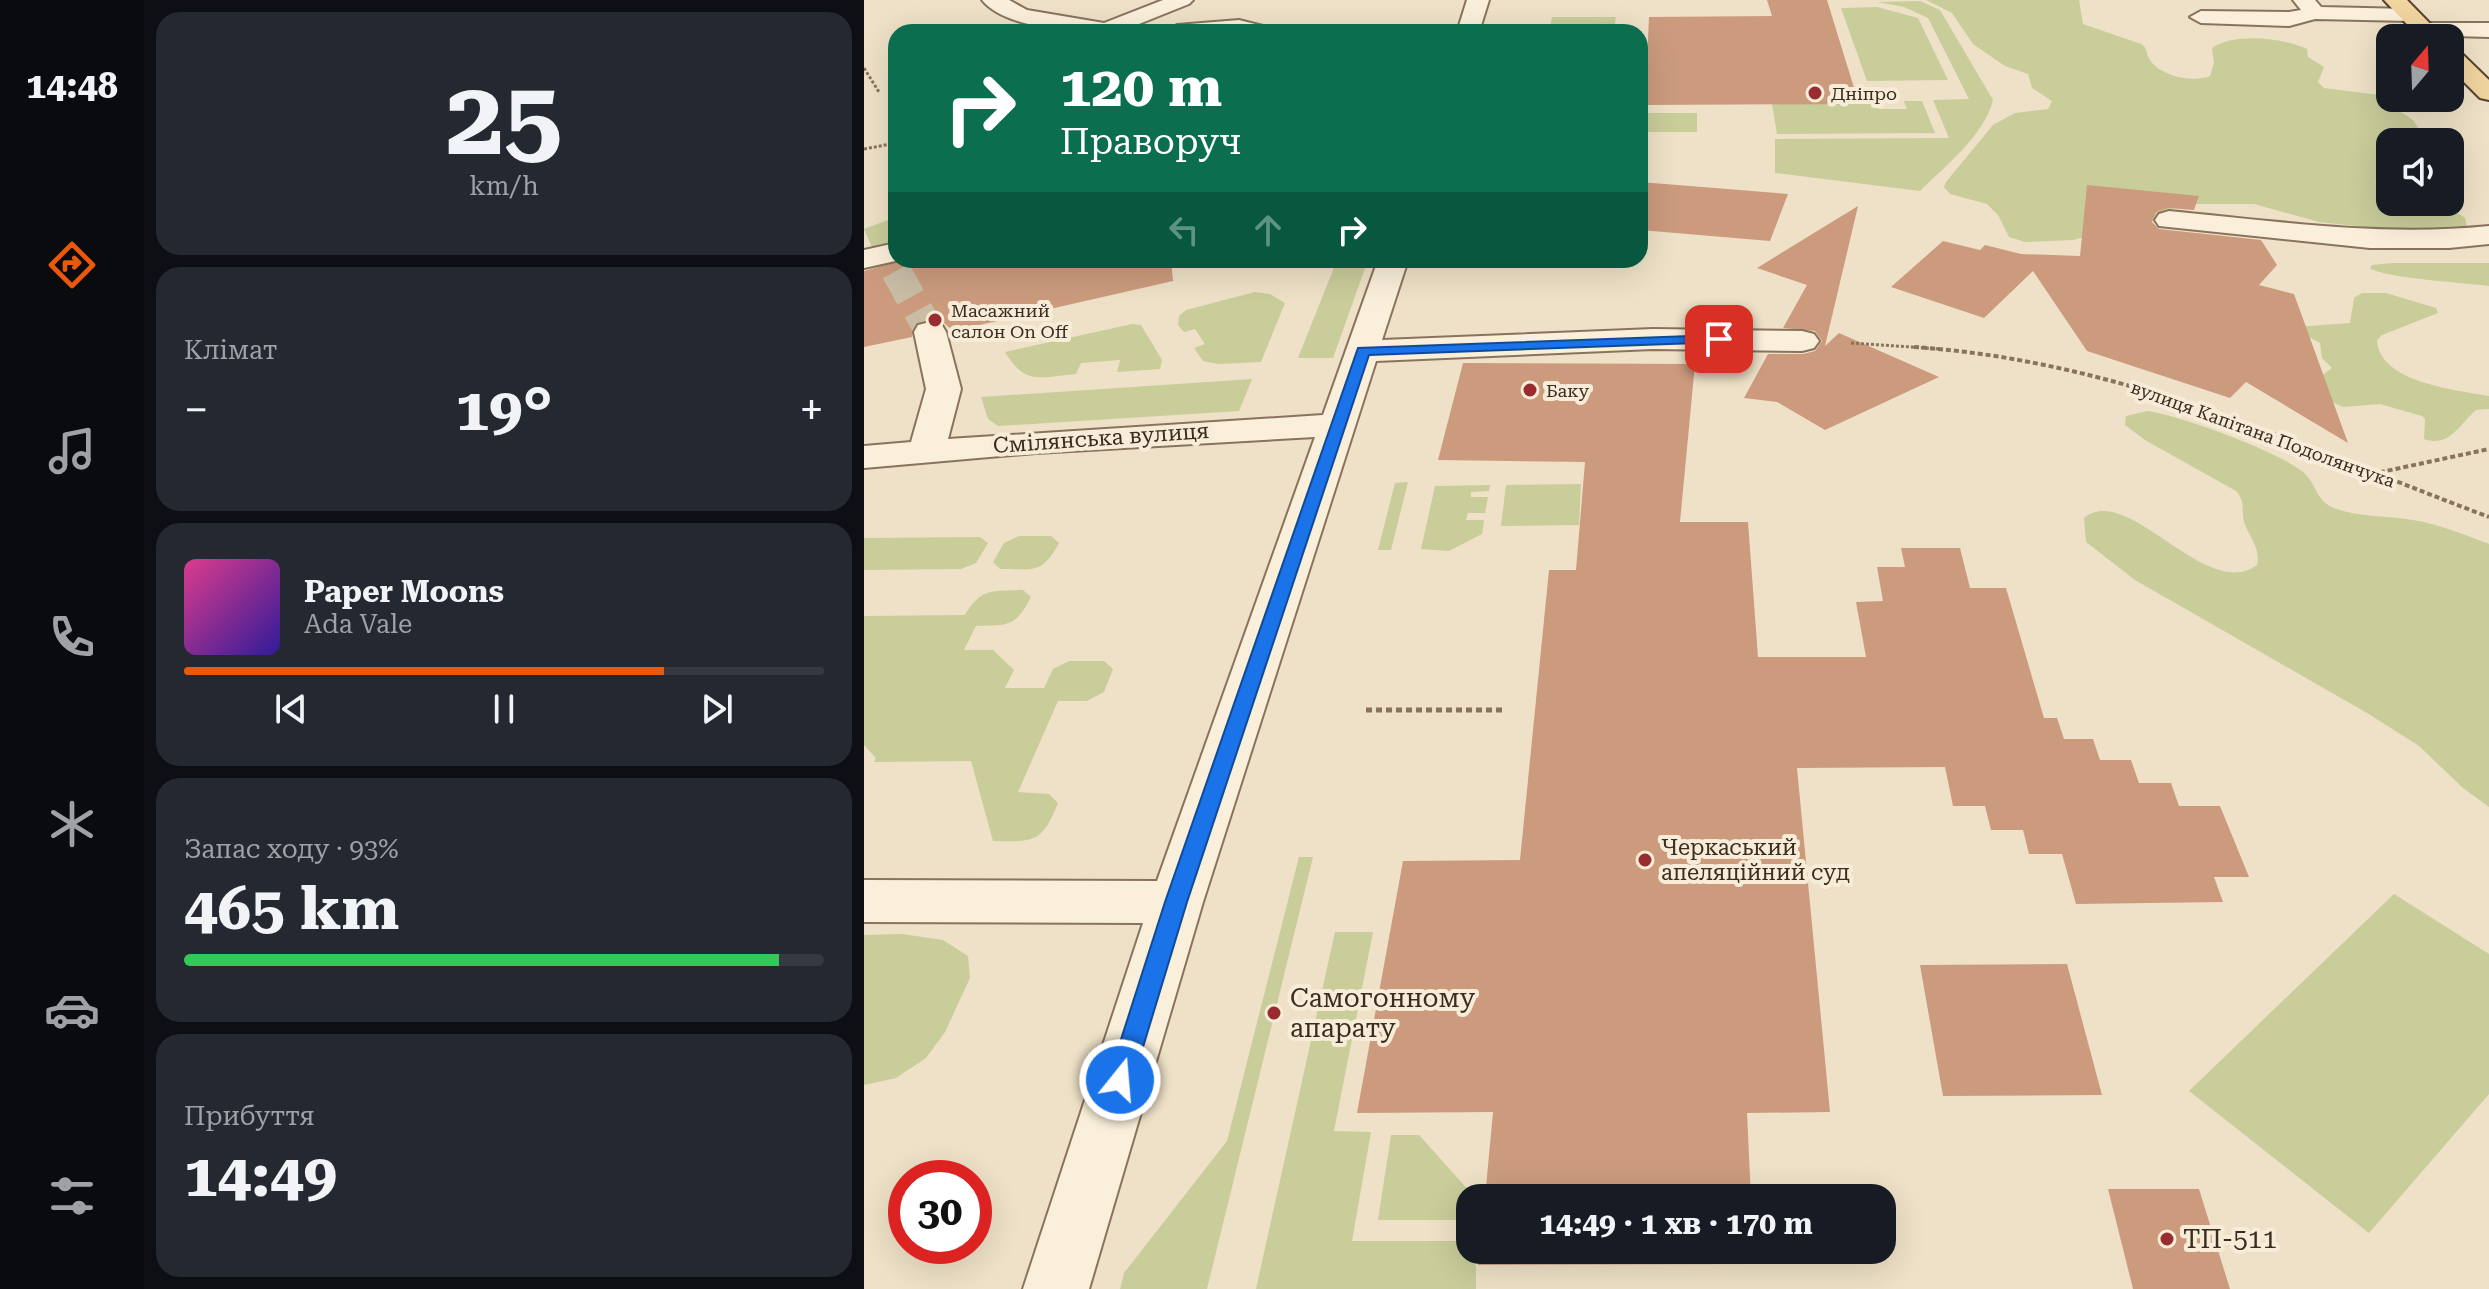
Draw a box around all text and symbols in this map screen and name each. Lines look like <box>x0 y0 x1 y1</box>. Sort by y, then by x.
north arrow <box>2376 24 2464 112</box>
map controls <box>2376 24 2464 216</box>
text: 120 m <box>1060 54 1222 120</box>
icon: right <box>928 56 1032 160</box>
text: 25 <box>446 58 562 179</box>
text: 14:48 <box>26 65 118 107</box>
place label: Дніпро <box>1831 83 1897 104</box>
marker: Дніпро <box>1806 84 1824 102</box>
text: Праворуч <box>1060 121 1241 163</box>
button: sound <box>2376 128 2464 216</box>
text: km/h <box>469 171 539 201</box>
icon: left <box>1162 208 1206 252</box>
icon: ahead <box>1246 208 1290 252</box>
icon: right <box>1330 208 1374 252</box>
icon: directions <box>44 237 100 293</box>
place label: Масажний салон On Off <box>951 300 1069 342</box>
pin <box>1685 305 1753 373</box>
marker: Масажний салон On Off <box>926 311 944 329</box>
icon: arrive <box>1697 317 1741 361</box>
text: Клімат <box>184 335 278 365</box>
text: 19° <box>455 374 553 445</box>
street label: вулиця Капітана Подолянчука <box>2128 376 2398 492</box>
place label: Баку <box>1546 380 1590 401</box>
marker: Баку <box>1521 381 1539 399</box>
text: − <box>184 384 209 436</box>
text: + <box>799 384 824 436</box>
street label: Смілянська вулиця <box>992 418 1210 458</box>
icon: music <box>44 423 100 479</box>
text: Paper Moons <box>304 574 504 609</box>
icon: phone <box>44 609 100 665</box>
text: Ada Vale <box>304 609 412 639</box>
icon: previous <box>269 687 313 731</box>
icon: pause <box>482 687 526 731</box>
icon: next <box>695 687 739 731</box>
icon: climate <box>44 796 100 852</box>
text: Запас ходу · 93% <box>184 834 399 864</box>
place label: Черкаський апеляційний суд <box>1661 835 1850 885</box>
marker: Черкаський апеляційний суд <box>1636 851 1654 869</box>
text: 465 km <box>184 873 399 944</box>
icon: car <box>44 982 100 1038</box>
place label: Самогонному апарату <box>1290 983 1476 1043</box>
marker: Самогонному апарату <box>1265 1004 1283 1022</box>
position arrow <box>1078 1038 1162 1122</box>
text: Прибуття <box>184 1101 315 1131</box>
text: 14:49 <box>184 1140 337 1211</box>
speed limit sign: 30 <box>888 1160 992 1264</box>
icon: filters <box>44 1168 100 1224</box>
text: 14:49 · 1 хв · 170 m <box>1539 1206 1813 1241</box>
place label: ТП-511 <box>2183 1224 2277 1254</box>
marker: ТП-511 <box>2158 1230 2176 1248</box>

